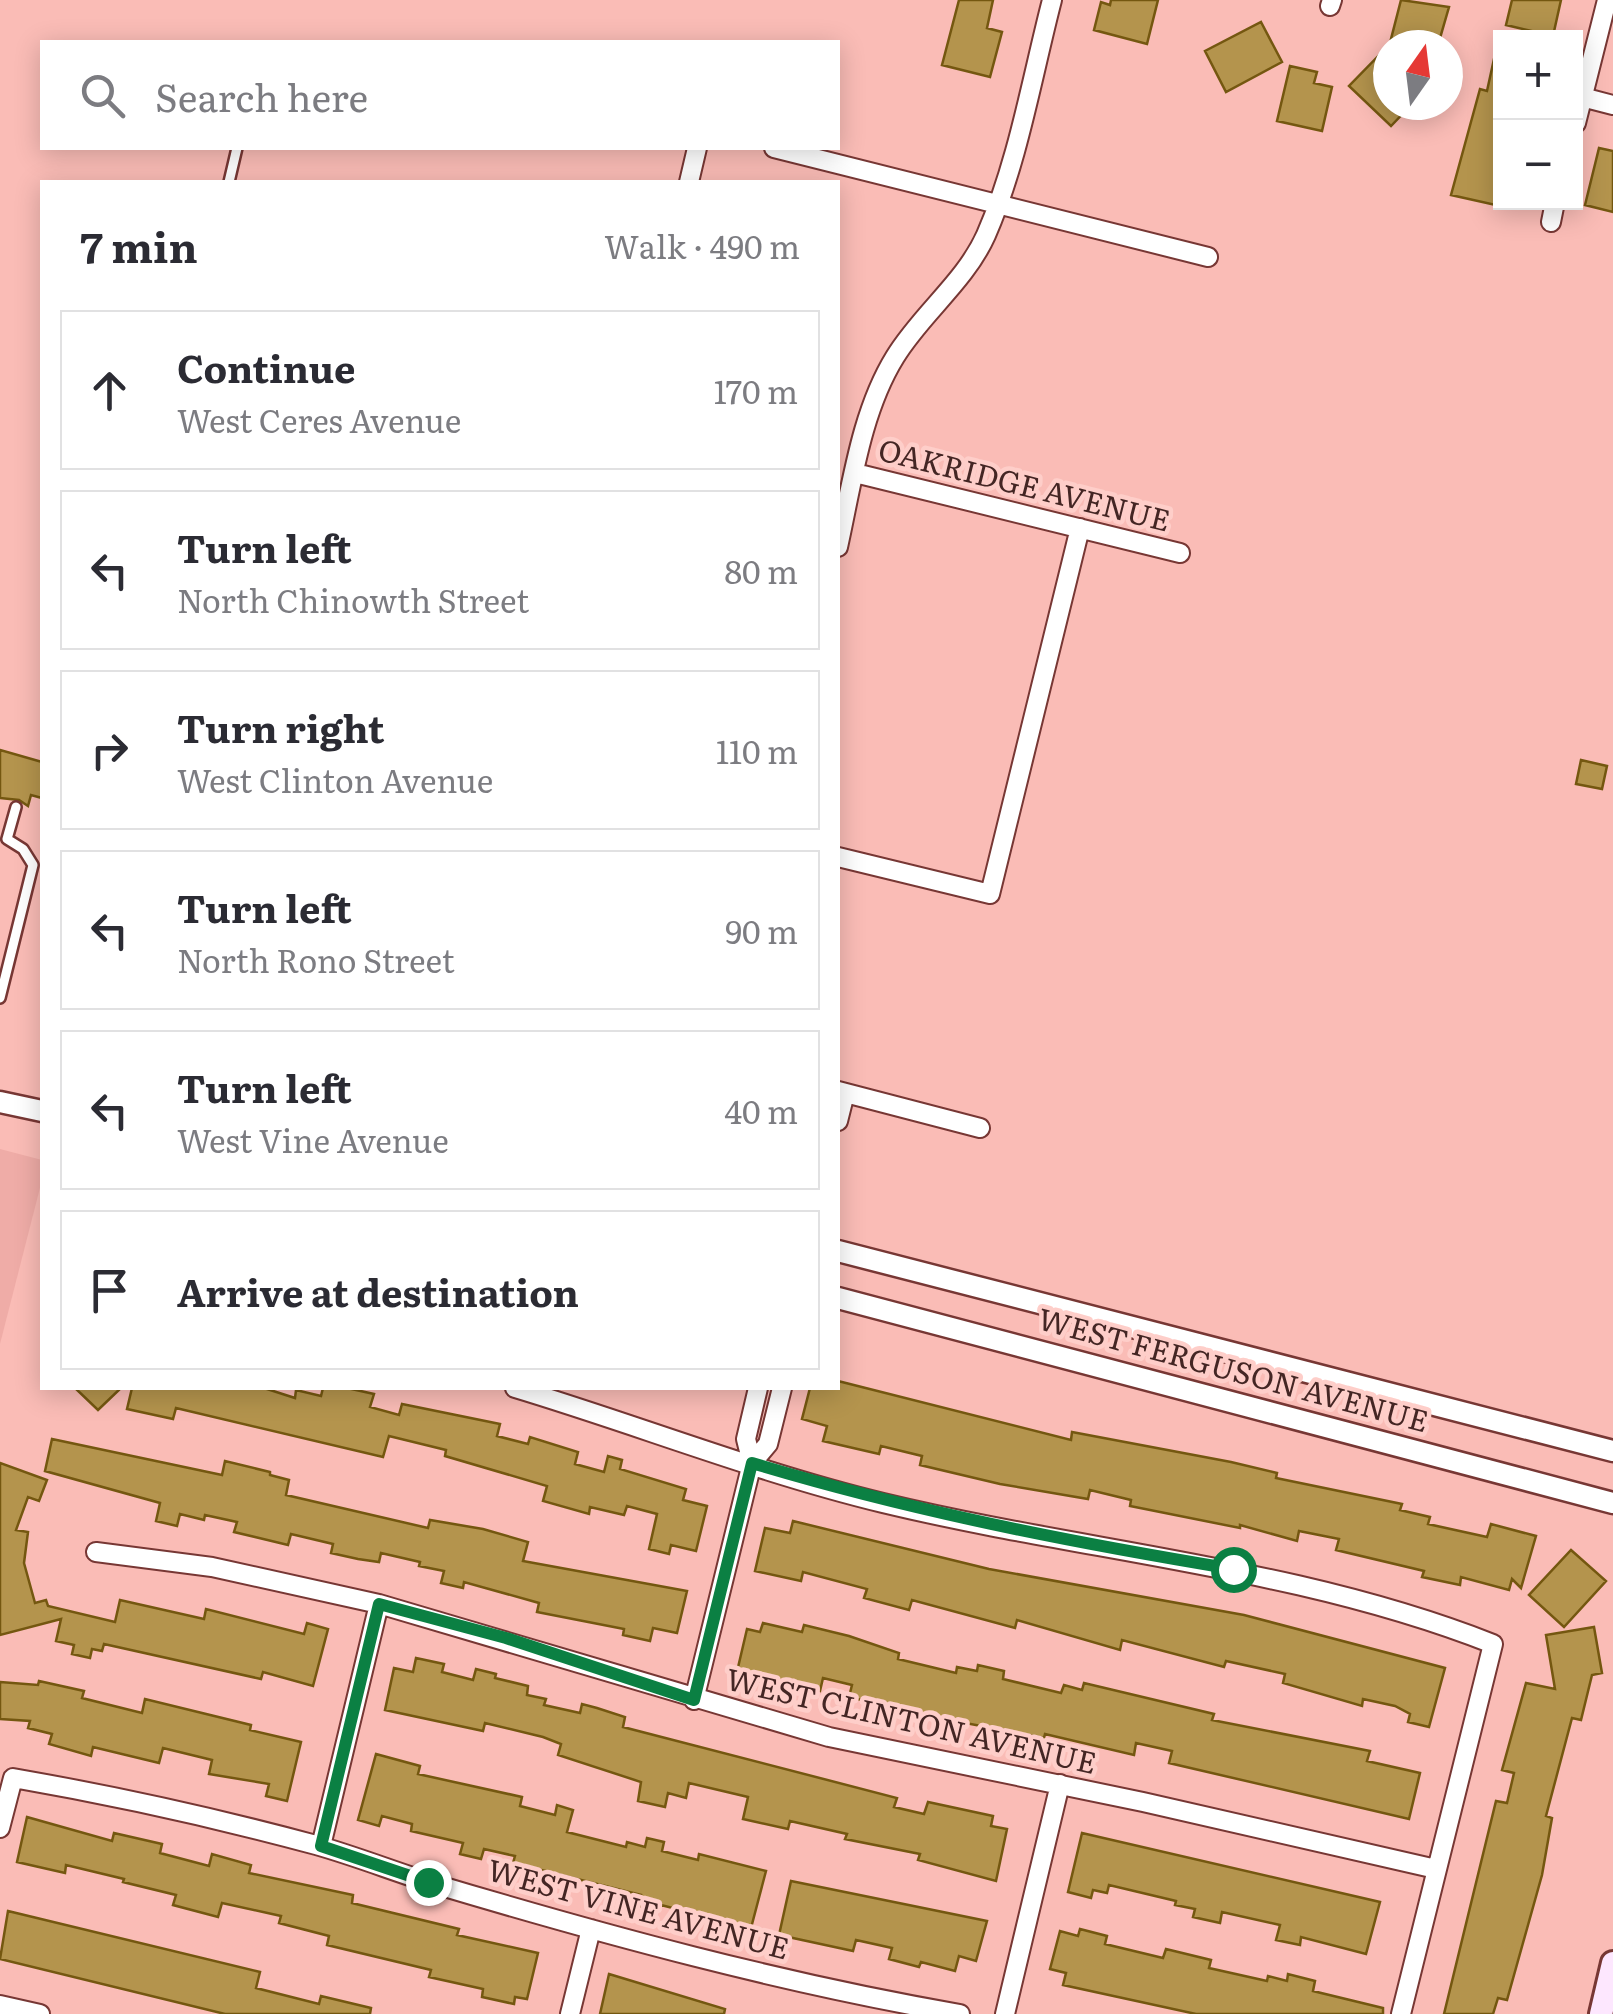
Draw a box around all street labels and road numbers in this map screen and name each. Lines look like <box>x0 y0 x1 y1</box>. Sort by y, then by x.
street label: OAKRIDGE AVENUE <box>874 426 1175 541</box>
street label: WEST FERGUSON AVENUE <box>1034 1295 1434 1441</box>
street label: WEST CLINTON AVENUE <box>722 1655 1101 1783</box>
street label: WEST VINE AVENUE <box>483 1846 794 1969</box>

